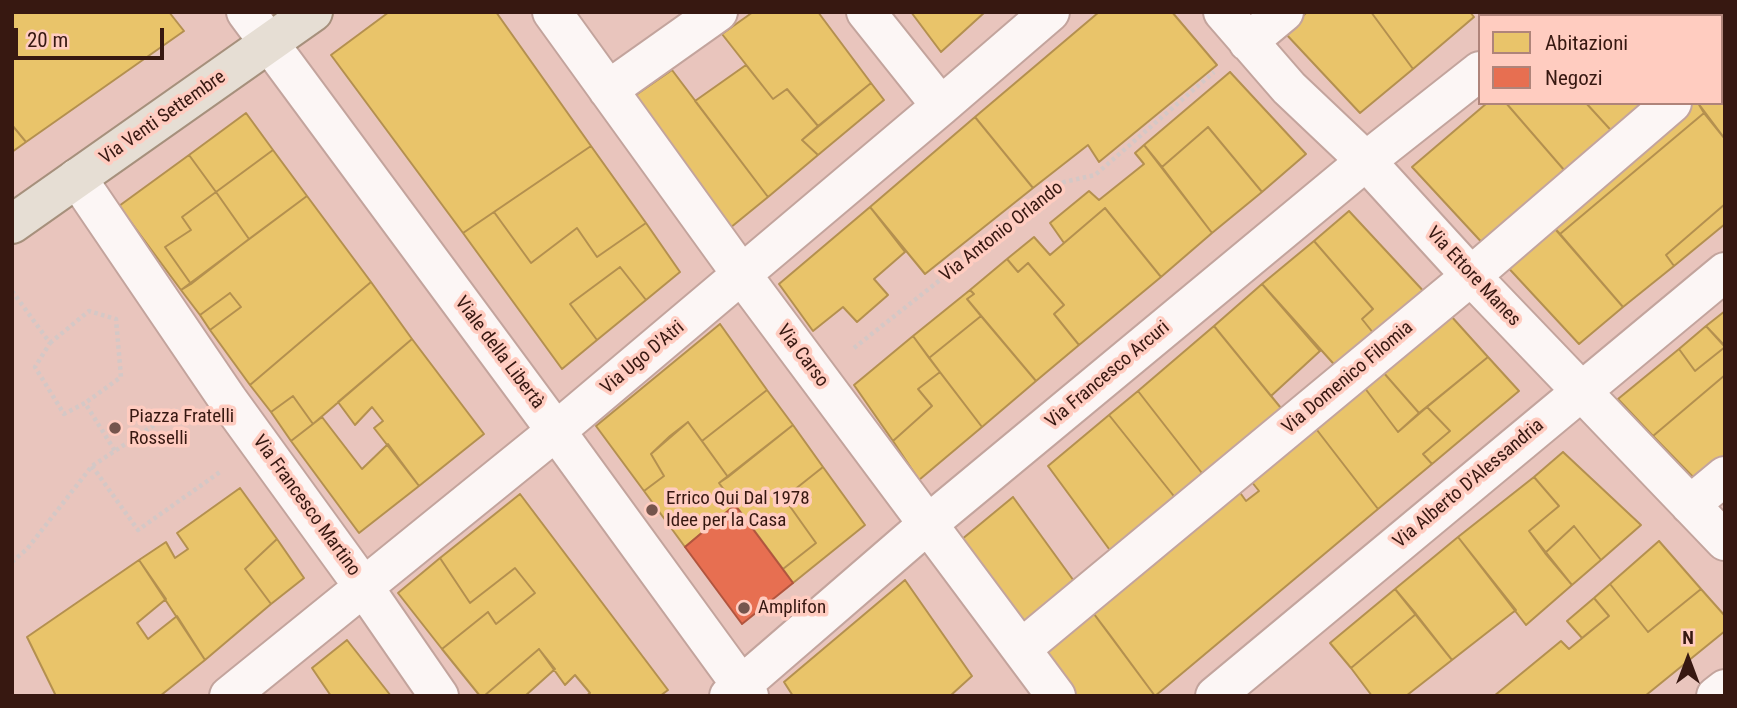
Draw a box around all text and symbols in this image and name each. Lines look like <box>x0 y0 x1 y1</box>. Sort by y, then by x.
scale bar <box>18 14 168 58</box>
legend <box>1478 14 1723 105</box>
text: 20 m <box>27 28 68 52</box>
text: Abitazioni <box>1545 31 1628 55</box>
street label: Via Venti Settembre <box>96 66 230 170</box>
text: Negozi <box>1545 66 1603 90</box>
street label: Via Antonio Orlando <box>936 177 1068 287</box>
street label: Via Ettore Manes <box>1421 223 1525 331</box>
street label: Viale della Libertà <box>449 292 549 414</box>
street label: Via Ugo D'Atri <box>597 316 689 400</box>
street label: Via Francesco Arcuri <box>1041 317 1175 433</box>
street label: Via Domenico Filomia <box>1278 317 1418 439</box>
street label: Via Carso <box>771 320 833 392</box>
place label: Piazza Fratelli Rosselli <box>129 406 234 450</box>
street label: Via Alberto D'Alessandria <box>1389 414 1549 554</box>
marker: Piazza Fratelli Rosselli <box>107 420 123 436</box>
street label: Via Francesco Martino <box>247 431 365 581</box>
place label: Errico Qui Dal 1978 Idee per la Casa <box>666 488 810 532</box>
marker: Errico Qui Dal 1978 Idee per la Casa <box>644 502 660 518</box>
place label: Amplifon <box>758 597 826 619</box>
marker: Amplifon <box>736 600 752 616</box>
north arrow <box>1653 624 1723 694</box>
text: N <box>1682 626 1694 649</box>

